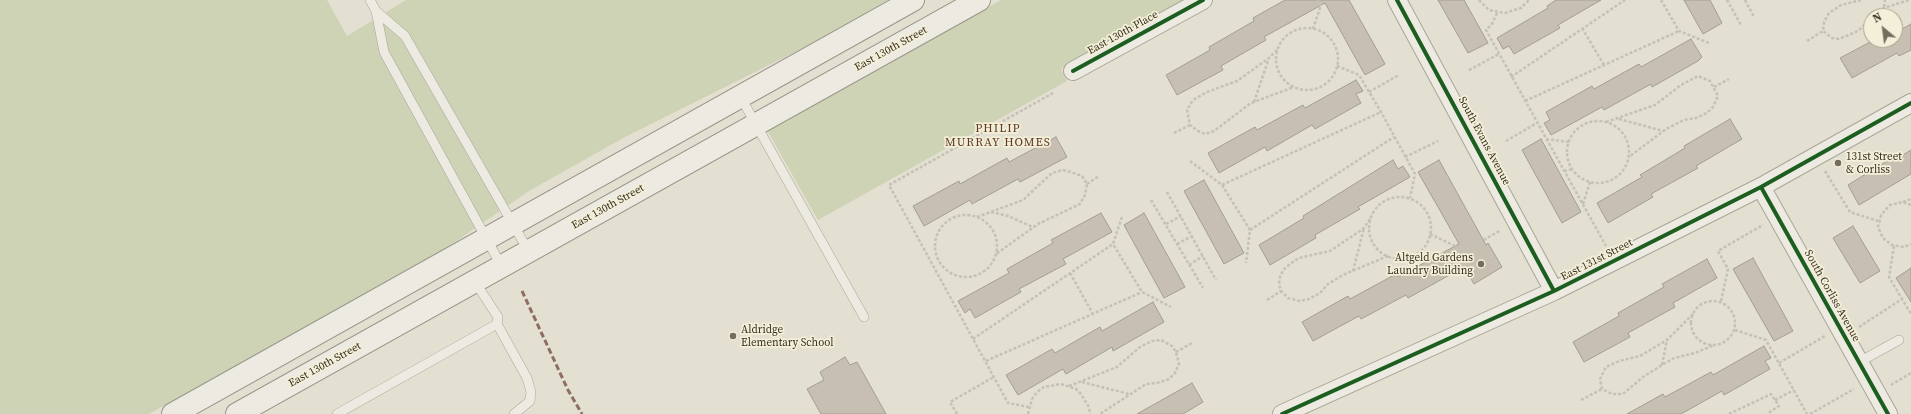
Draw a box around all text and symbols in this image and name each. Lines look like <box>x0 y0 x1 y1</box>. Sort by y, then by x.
street label: East 130th Place <box>1085 8 1161 58</box>
north arrow <box>1863 8 1903 48</box>
text: N <box>1870 9 1885 26</box>
street label: East 130th Street <box>852 24 930 74</box>
street label: South Evans Avenue <box>1455 95 1513 187</box>
district label: PHILIP MURRAY HOMES <box>945 122 1051 150</box>
place label: 131st Street & Corliss <box>1846 150 1902 176</box>
marker: 131st Street & Corliss <box>1833 158 1843 168</box>
street label: East 130th Street <box>569 182 647 232</box>
street label: East 131st Street <box>1559 236 1635 284</box>
street label: South Corliss Avenue <box>1801 248 1863 344</box>
place label: Altgeld Gardens Laundry Building <box>1387 251 1473 277</box>
marker: Altgeld Gardens Laundry Building <box>1476 259 1486 269</box>
place label: Aldridge Elementary School <box>741 323 833 349</box>
marker: Aldridge Elementary School <box>728 331 738 341</box>
street label: East 130th Street <box>286 340 364 390</box>

